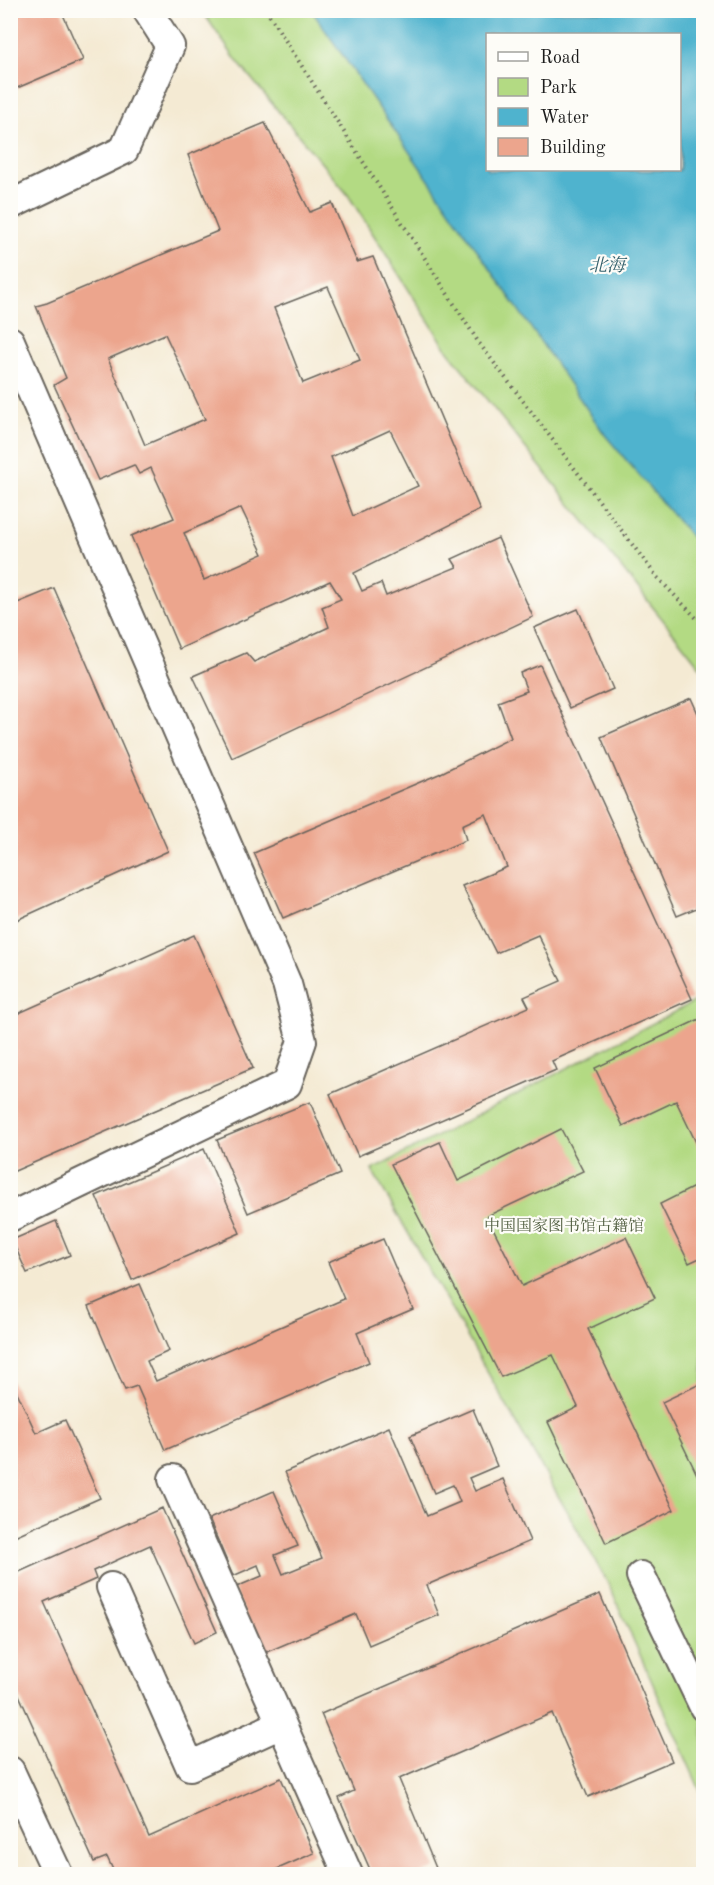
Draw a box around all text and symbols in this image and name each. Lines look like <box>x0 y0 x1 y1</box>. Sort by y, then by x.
legend <box>486 33 681 171</box>
text: Road <box>540 49 580 67</box>
text: Park <box>540 79 577 97</box>
text: Water <box>540 109 589 127</box>
text: Building <box>540 139 606 157</box>
water label: 北海 <box>589 255 628 275</box>
park label: 中国国家图书馆古籍馆 <box>484 1217 644 1235</box>

